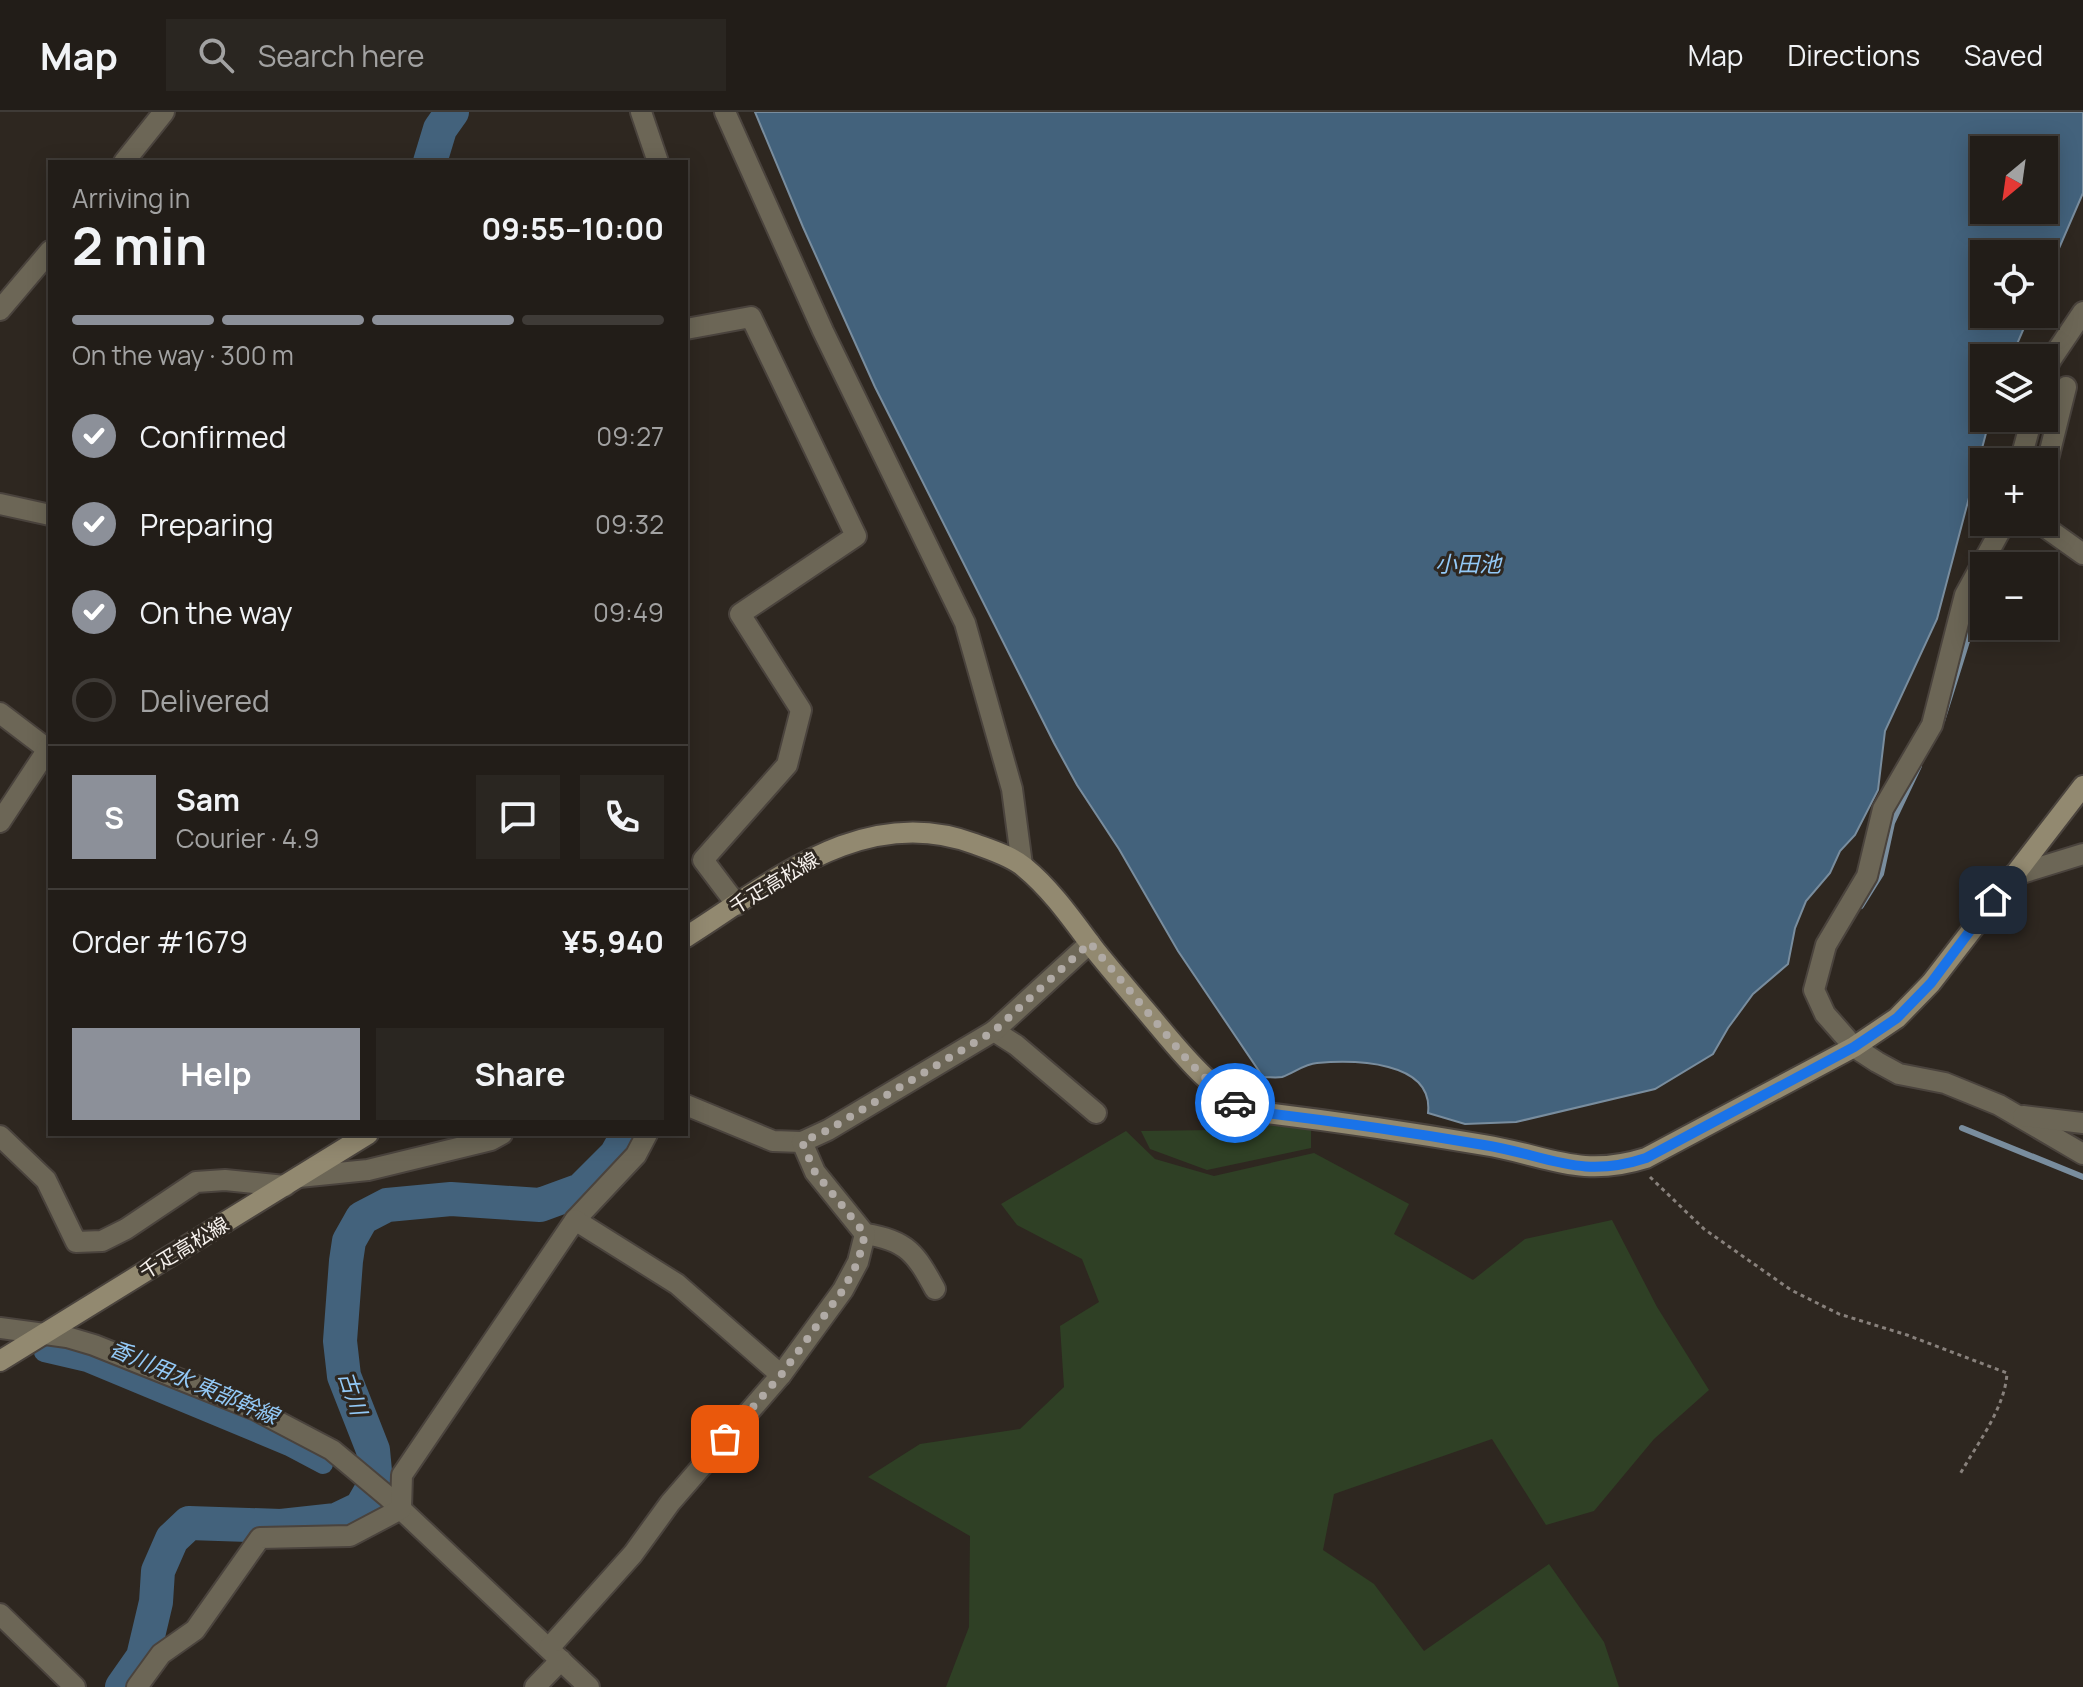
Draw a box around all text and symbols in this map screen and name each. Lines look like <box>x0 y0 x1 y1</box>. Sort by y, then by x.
search box <box>166 19 726 91</box>
text: Map <box>40 29 118 81</box>
icon: search <box>194 33 238 77</box>
text: Search here <box>258 35 425 76</box>
text: Map <box>1688 36 1743 74</box>
text: Directions <box>1787 36 1920 74</box>
text: Saved <box>1964 36 2043 74</box>
north arrow <box>1970 136 2058 224</box>
map controls <box>1970 136 2058 640</box>
text: Arriving in <box>72 180 190 216</box>
text: 09:55–10:00 <box>481 208 664 249</box>
text: 2 min <box>72 210 207 281</box>
button: locate <box>1970 240 2058 328</box>
text: On the way · 300 m <box>72 337 294 373</box>
button: layers <box>1970 344 2058 432</box>
icon: check <box>72 414 116 458</box>
text: Confirmed <box>140 416 287 457</box>
text: 09:27 <box>596 418 664 454</box>
button: + <box>1970 448 2058 536</box>
icon: check <box>72 502 116 546</box>
text: Preparing <box>140 504 274 545</box>
text: 09:32 <box>595 506 664 542</box>
water label: 小田池 <box>1435 549 1503 579</box>
button: − <box>1970 552 2058 640</box>
icon: check <box>72 590 116 634</box>
text: On the way <box>140 592 293 633</box>
text: 09:49 <box>593 594 664 630</box>
text: Delivered <box>140 680 270 721</box>
button: chat <box>476 775 560 859</box>
button: phone <box>580 775 664 859</box>
text: Sam <box>176 779 240 820</box>
text: S <box>104 797 124 838</box>
text: Courier · 4.9 <box>176 820 319 856</box>
street label: 千疋高松線 <box>724 845 824 920</box>
pin <box>1959 866 2027 934</box>
icon: home <box>1971 878 2015 922</box>
text: Order #1679 <box>72 921 248 962</box>
text: ¥5,940 <box>562 921 664 962</box>
button: Help <box>72 1028 360 1120</box>
button: Share <box>376 1028 664 1120</box>
courier <box>1195 1063 1275 1143</box>
icon: car <box>1213 1081 1257 1125</box>
street label: 千疋高松線 <box>134 1210 234 1285</box>
water label: 香川用水 東部幹線 <box>105 1333 286 1432</box>
water label: 古川 <box>332 1367 375 1420</box>
pin <box>691 1405 759 1473</box>
icon: bag <box>703 1417 747 1461</box>

